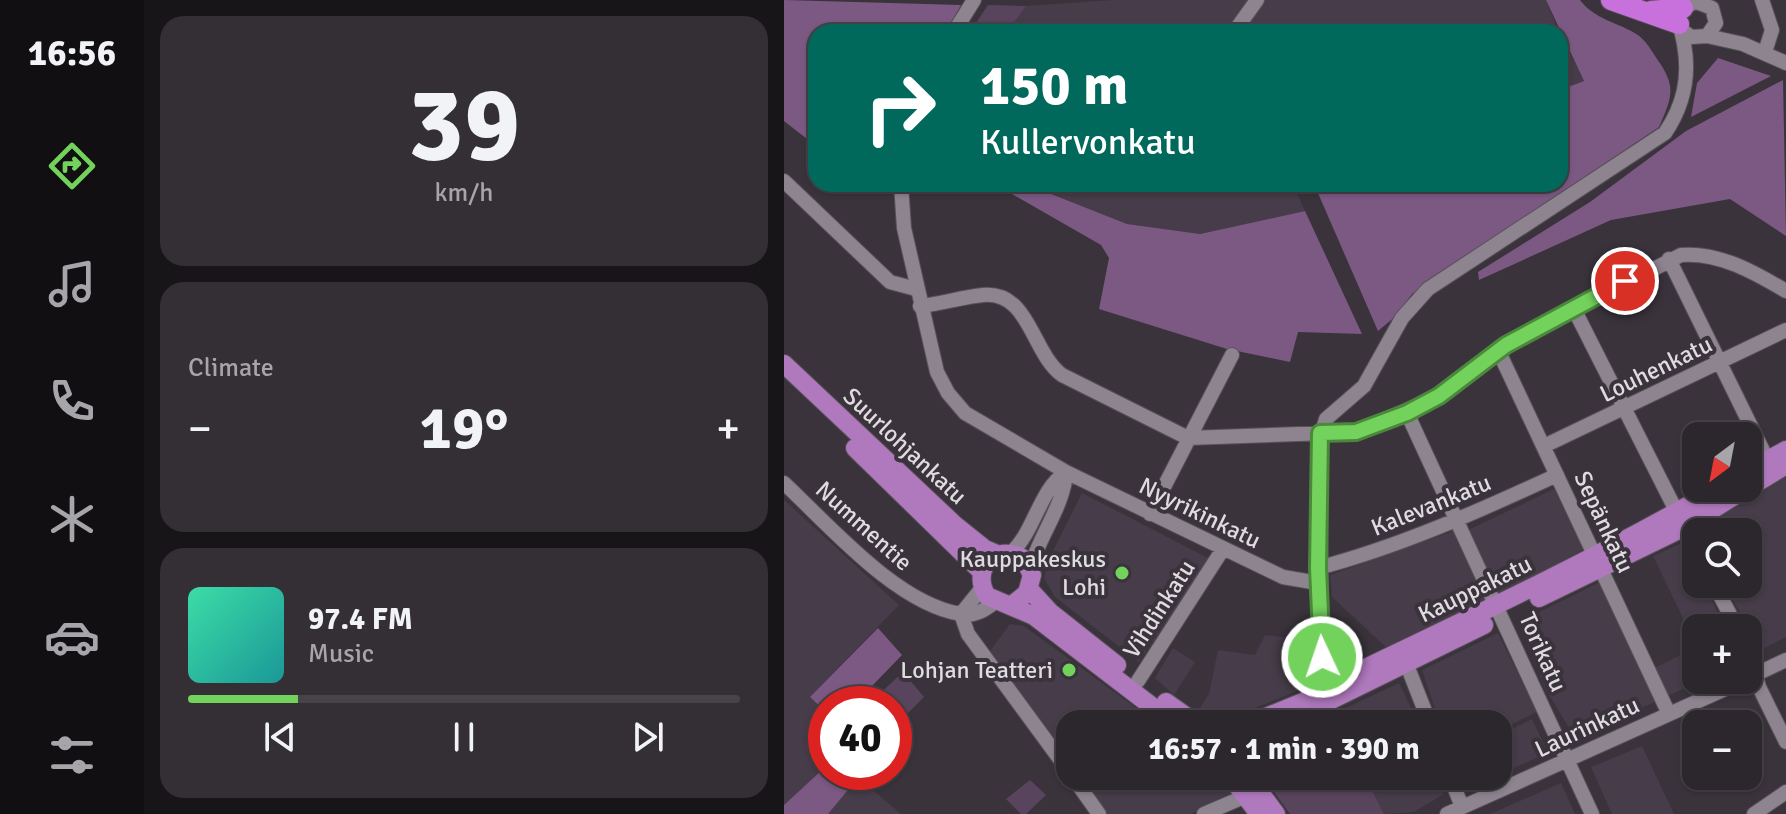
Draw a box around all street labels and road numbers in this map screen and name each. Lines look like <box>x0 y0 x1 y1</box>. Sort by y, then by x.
street label: Louhenkatu <box>1595 329 1717 409</box>
street label: Suurlohjankatu <box>837 381 973 511</box>
street label: Sepänkatu <box>1567 466 1641 578</box>
street label: Kalevankatu <box>1367 467 1495 543</box>
street label: Nyyrikinkatu <box>1134 471 1266 555</box>
street label: Nummentie <box>809 475 919 577</box>
street label: Kauppakatu <box>1413 549 1537 629</box>
street label: Vihdinkatu <box>1116 554 1202 664</box>
street label: Torikatu <box>1512 608 1574 696</box>
street label: Laurinkatu <box>1530 690 1644 764</box>

